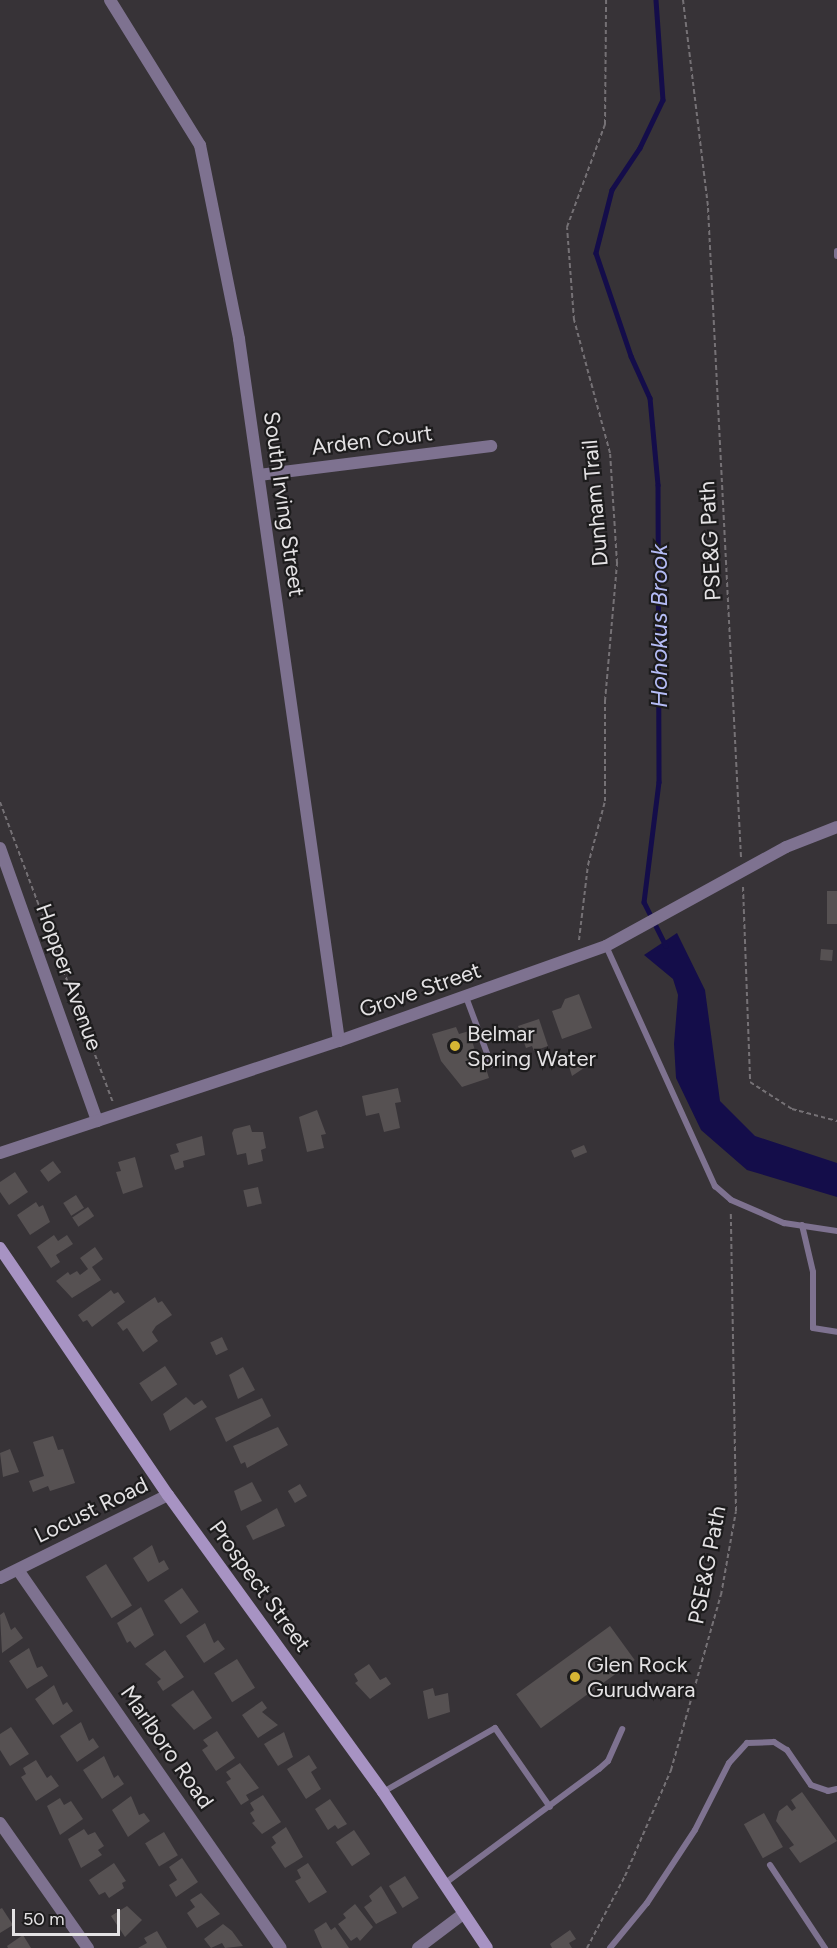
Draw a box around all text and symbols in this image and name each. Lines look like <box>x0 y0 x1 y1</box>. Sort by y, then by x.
street label: South Irving Street <box>258 410 310 598</box>
street label: Arden Court <box>310 419 434 461</box>
street label: Dunham Trail <box>576 439 614 567</box>
street label: PSE&G Path <box>694 480 726 602</box>
water label: Hohokus Brook <box>645 544 673 708</box>
street label: Hopper Avenue <box>30 900 108 1054</box>
street label: Grove Street <box>356 957 484 1023</box>
place label: Belmar Spring Water <box>467 1020 596 1072</box>
marker: Belmar Spring Water <box>448 1039 462 1053</box>
street label: Locust Road <box>30 1471 152 1549</box>
street label: PSE&G Path <box>683 1504 731 1626</box>
street label: Prospect Street <box>204 1515 316 1657</box>
place label: Glen Rock Gurudwara <box>587 1651 695 1702</box>
marker: Glen Rock Gurudwara <box>568 1670 582 1684</box>
street label: Marlboro Road <box>115 1680 219 1814</box>
scale bar <box>15 1897 123 1935</box>
text: 50 m <box>23 1908 65 1930</box>

